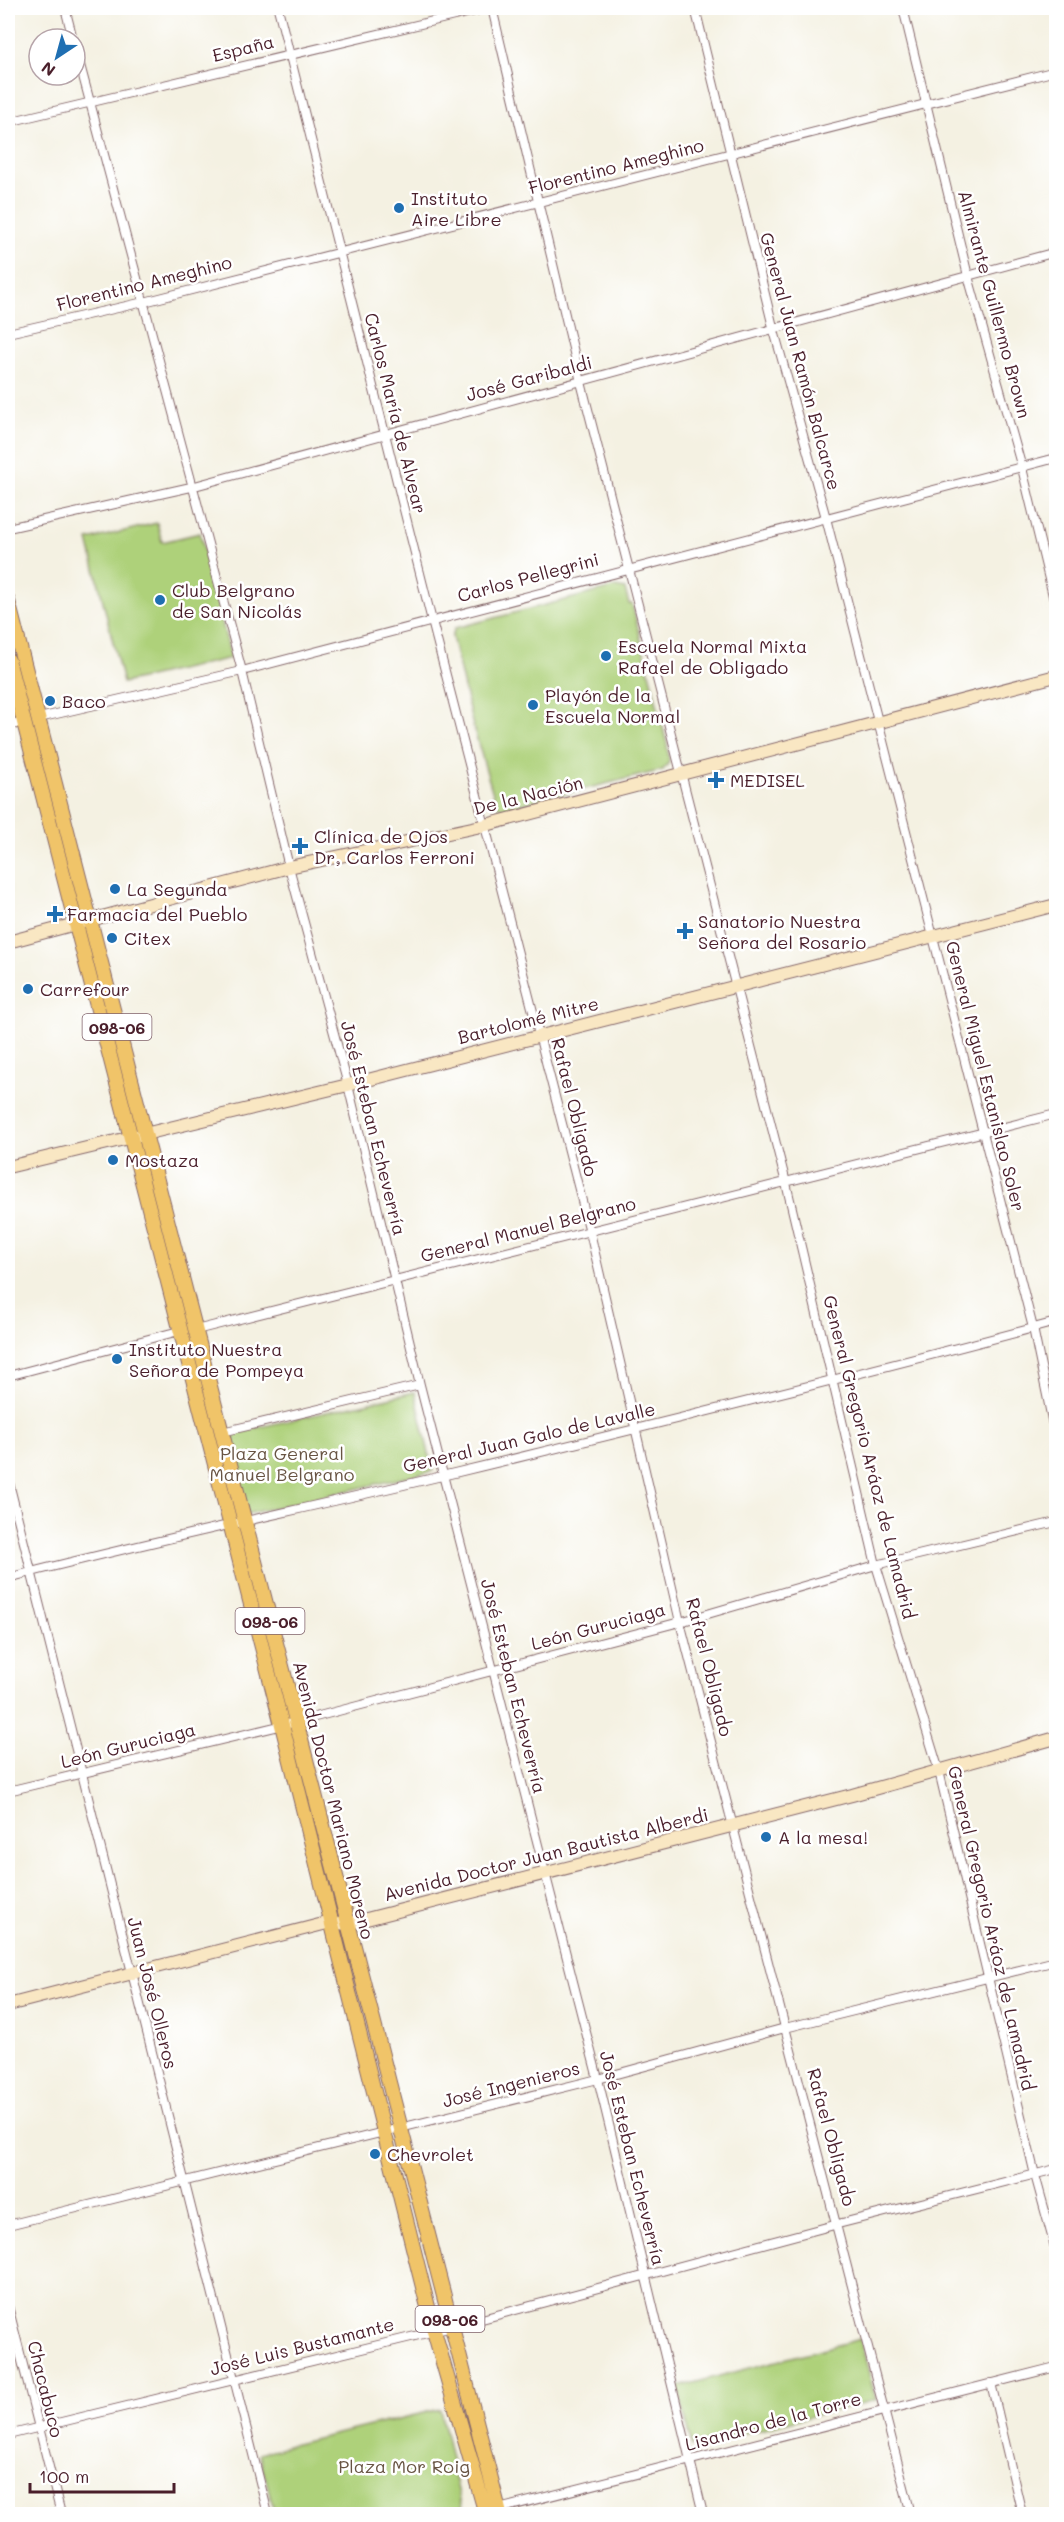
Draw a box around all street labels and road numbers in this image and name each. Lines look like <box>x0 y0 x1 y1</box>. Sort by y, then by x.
street label: España <box>210 29 276 67</box>
street label: Florentino Ameghino <box>526 133 707 199</box>
street label: Almirante Guillermo Brown <box>953 187 1037 421</box>
street label: General Juan Ramón Balcarce <box>755 230 847 492</box>
street label: Florentino Ameghino <box>54 250 235 316</box>
street label: Carlos María de Alvear <box>359 310 433 516</box>
street label: José Garibaldi <box>463 350 595 406</box>
street label: Carlos Pellegrini <box>455 547 601 607</box>
street label: De la Nación <box>471 770 585 820</box>
street label: General Miguel Estanislao Soler <box>941 938 1031 1214</box>
street label: Bartolomé Mitre <box>455 991 601 1049</box>
road number: 098-06 <box>82 1014 152 1040</box>
street label: José Esteban Echeverría <box>336 1018 412 1238</box>
street label: Rafael Obligado <box>546 1035 604 1179</box>
street label: General Manuel Belgrano <box>418 1191 638 1267</box>
street label: General Gregorio Aráoz de Lamadrid <box>818 1293 922 1621</box>
street label: General Juan Galo de Lavalle <box>401 1396 657 1478</box>
street label: José Esteban Echeverría <box>476 1576 552 1796</box>
street label: Rafael Obligado <box>681 1595 739 1739</box>
street label: León Guruciaga <box>528 1597 668 1655</box>
road number: 098-06 <box>236 1608 304 1634</box>
street label: Avenida Doctor Mariano Moreno <box>288 1658 380 1942</box>
street label: León Guruciaga <box>58 1717 198 1773</box>
street label: General Gregorio Aráoz de Lamadrid <box>943 1763 1041 2093</box>
street label: Avenida Doctor Juan Bautista Alberdi <box>381 1802 711 1906</box>
street label: Juan José Olleros <box>123 1915 183 2071</box>
street label: José Esteban Echeverría <box>595 2048 671 2268</box>
street label: José Ingenieros <box>440 2055 582 2113</box>
street label: Rafael Obligado <box>802 2065 862 2209</box>
road number: 098-06 <box>416 2306 484 2332</box>
street label: José Luis Bustamante <box>207 2311 397 2381</box>
street label: Chacabuco <box>22 2338 70 2440</box>
street label: Lisandro de la Torre <box>682 2386 864 2456</box>

